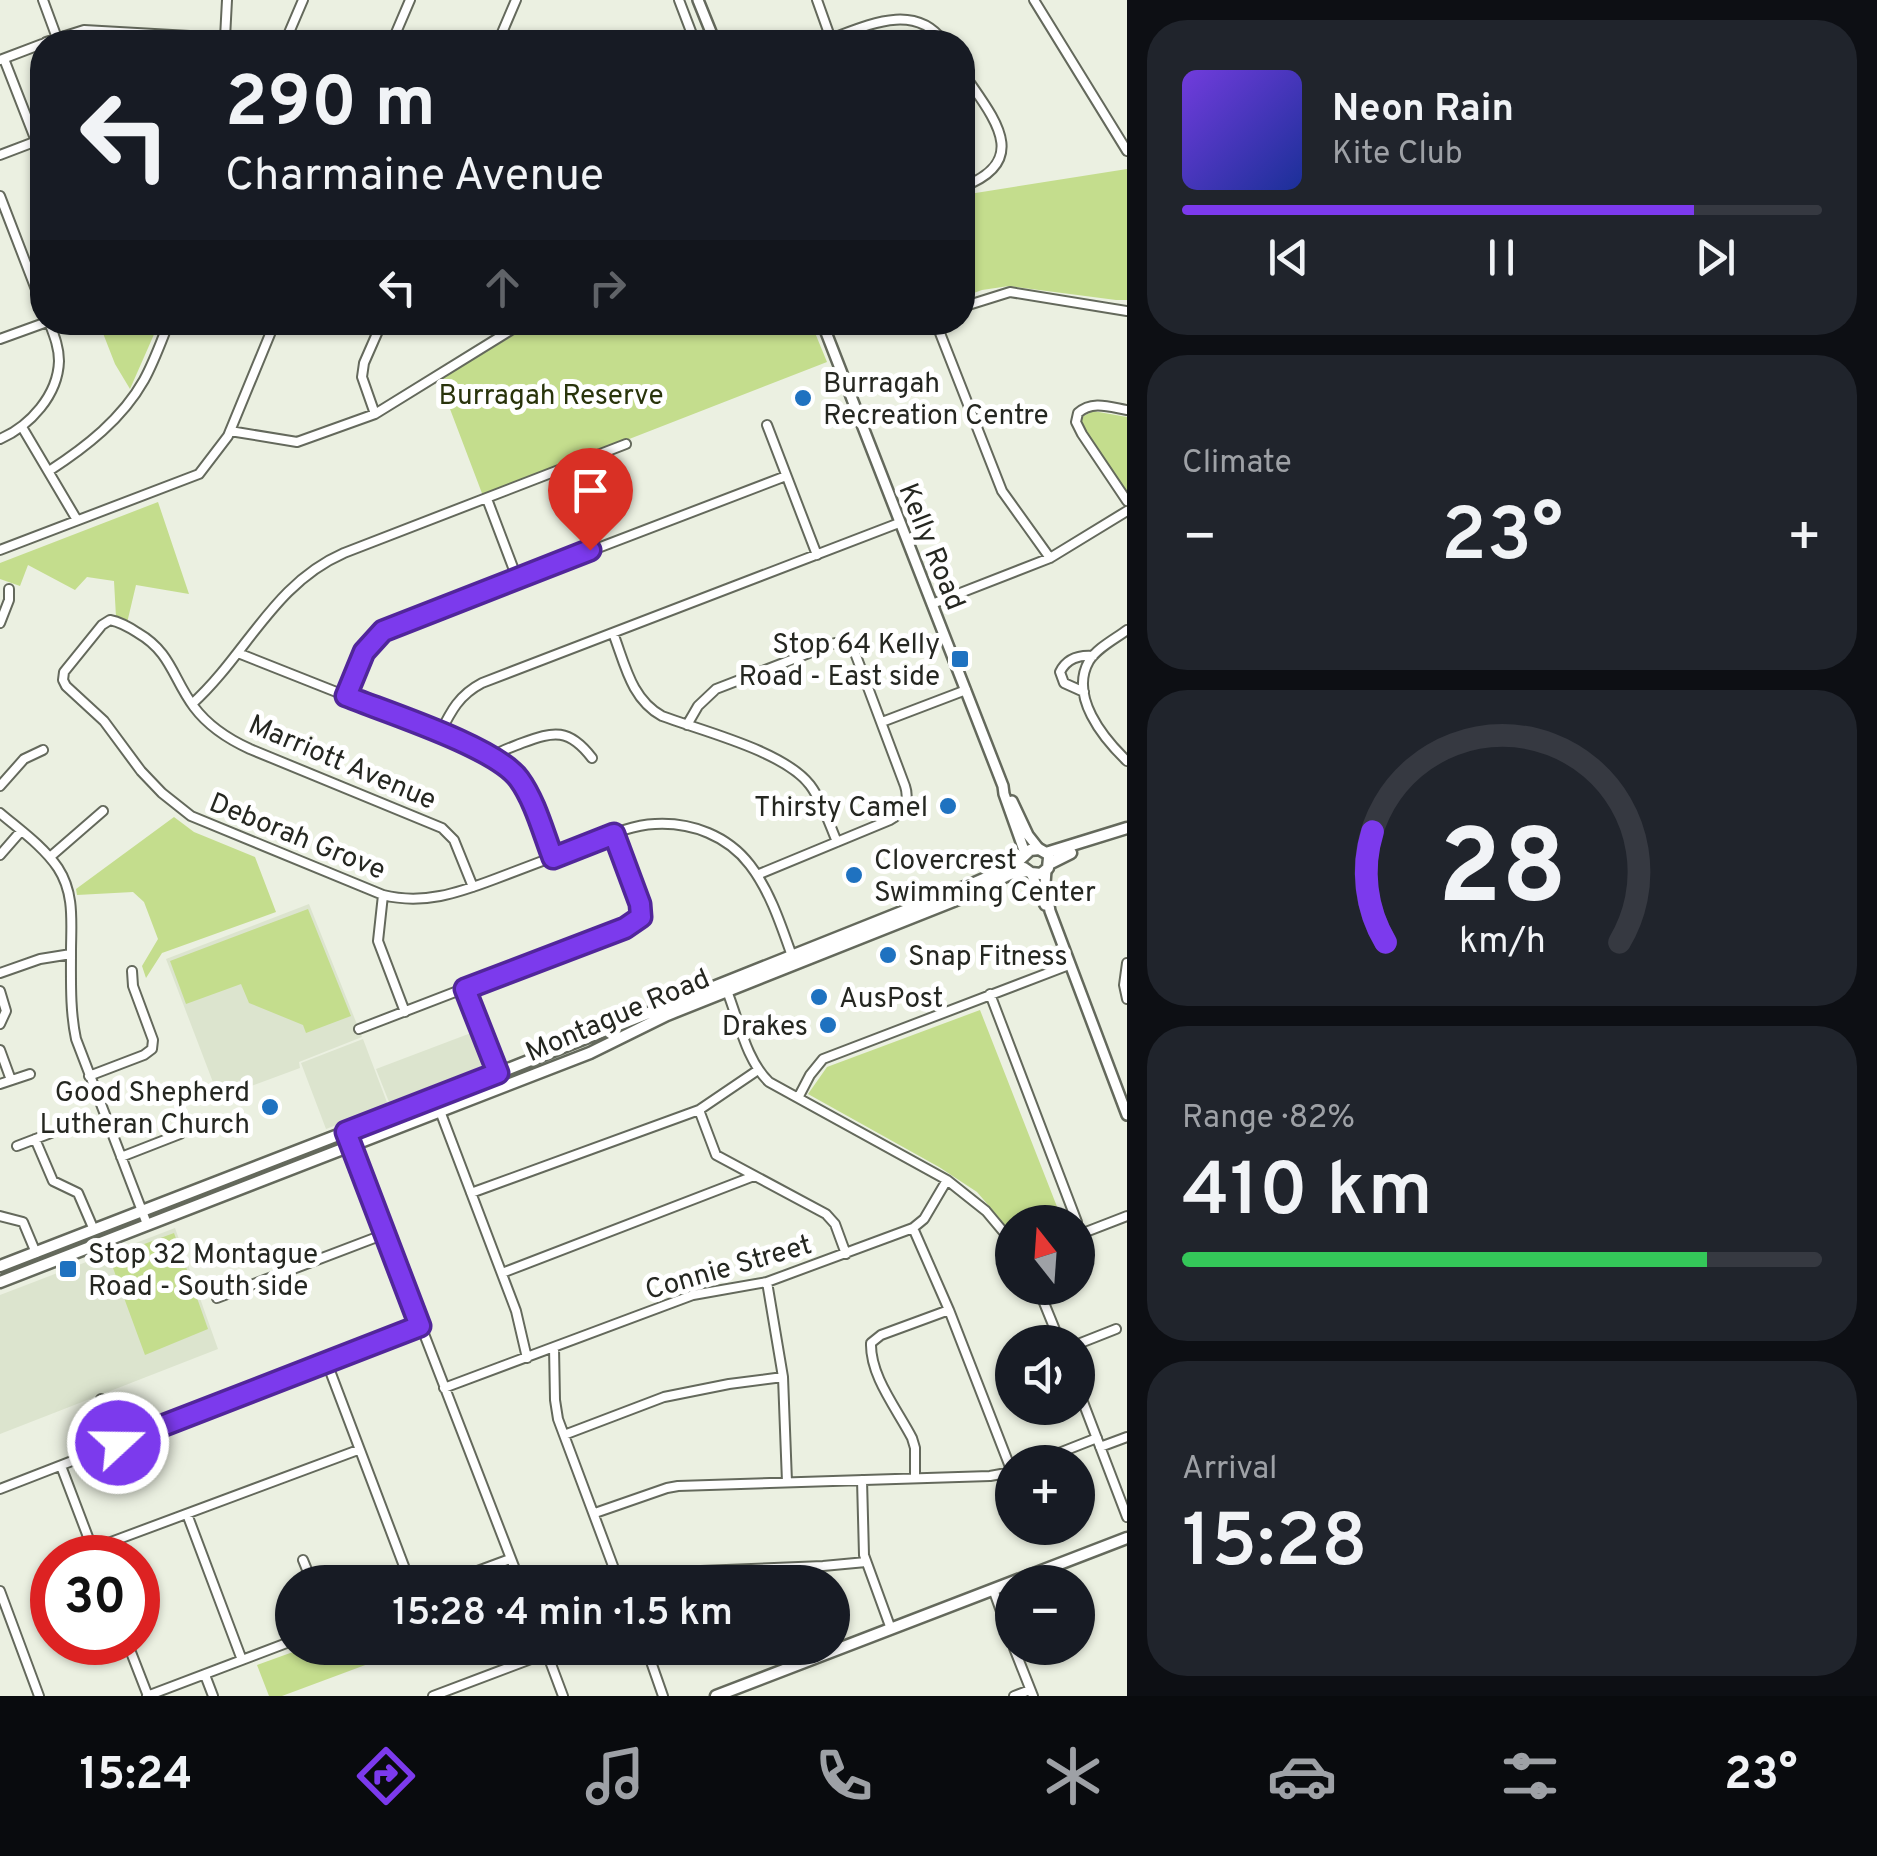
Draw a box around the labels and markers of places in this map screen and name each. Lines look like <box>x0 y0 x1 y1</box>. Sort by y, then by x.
place label: Burragah Recreation Centre <box>823 367 1049 435</box>
marker: Burragah Recreation Centre <box>792 387 814 409</box>
pin <box>548 448 633 551</box>
place label: Stop 64 Kelly Road - East side <box>738 628 940 696</box>
marker: Stop 64 Kelly Road - East side <box>949 648 971 670</box>
place label: Thirsty Camel <box>754 791 928 827</box>
marker: Thirsty Camel <box>937 795 959 817</box>
place label: Clovercrest Swimming Center <box>874 844 1096 912</box>
marker: Clovercrest Swimming Center <box>843 864 865 886</box>
place label: Snap Fitness <box>908 940 1068 976</box>
marker: Snap Fitness <box>877 944 899 966</box>
place label: AusPost <box>839 982 943 1018</box>
marker: AusPost <box>808 986 830 1008</box>
place label: Drakes <box>722 1010 808 1046</box>
marker: Drakes <box>817 1014 839 1036</box>
place label: Good Shepherd Lutheran Church <box>39 1076 250 1144</box>
marker: Good Shepherd Lutheran Church <box>259 1096 281 1118</box>
place label: Stop 32 Montague Road - South side <box>88 1238 318 1306</box>
marker: Stop 32 Montague Road - South side <box>57 1258 79 1280</box>

